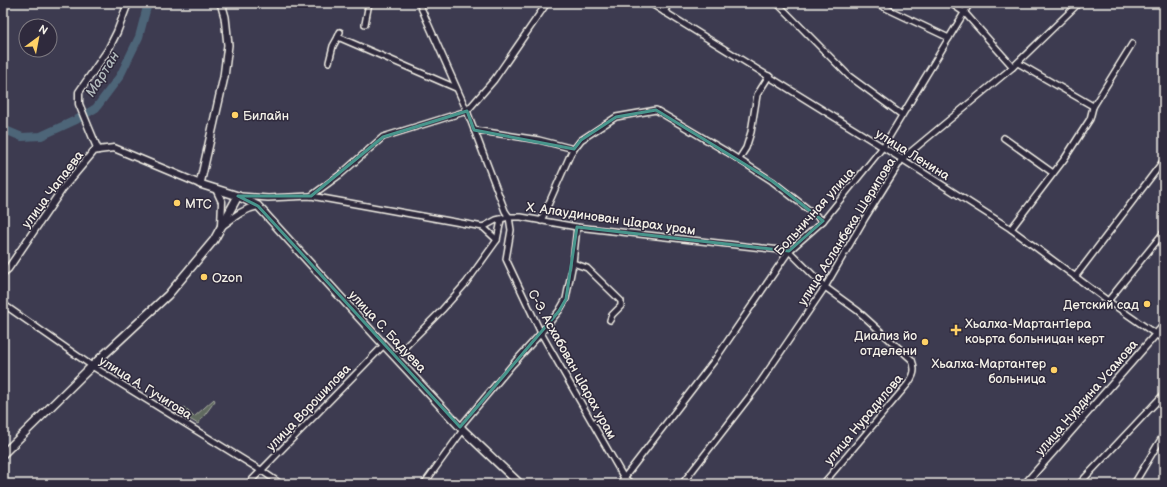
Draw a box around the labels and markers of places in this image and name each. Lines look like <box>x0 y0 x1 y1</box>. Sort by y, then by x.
place label: Билайн <box>243 108 289 124</box>
marker: Билайн <box>230 110 240 120</box>
place label: МТС <box>185 196 212 212</box>
marker: МТС <box>172 198 182 208</box>
place label: Ozon <box>212 270 242 286</box>
marker: Ozon <box>199 272 209 282</box>
place label: Детский сад <box>1063 297 1139 313</box>
marker: Детский сад <box>1142 299 1152 309</box>
place label: Хьалха-МартантIера коьрта больницан керт <box>965 316 1105 347</box>
marker: Хьалха-МартантIера коьрта больницан керт <box>950 324 962 336</box>
place label: Диализ йо отделени <box>854 328 917 359</box>
marker: Диализ йо отделени <box>920 337 930 347</box>
place label: Хьалха-Мартантер больница <box>931 356 1047 387</box>
marker: Хьалха-Мартантер больница <box>1049 365 1059 375</box>

